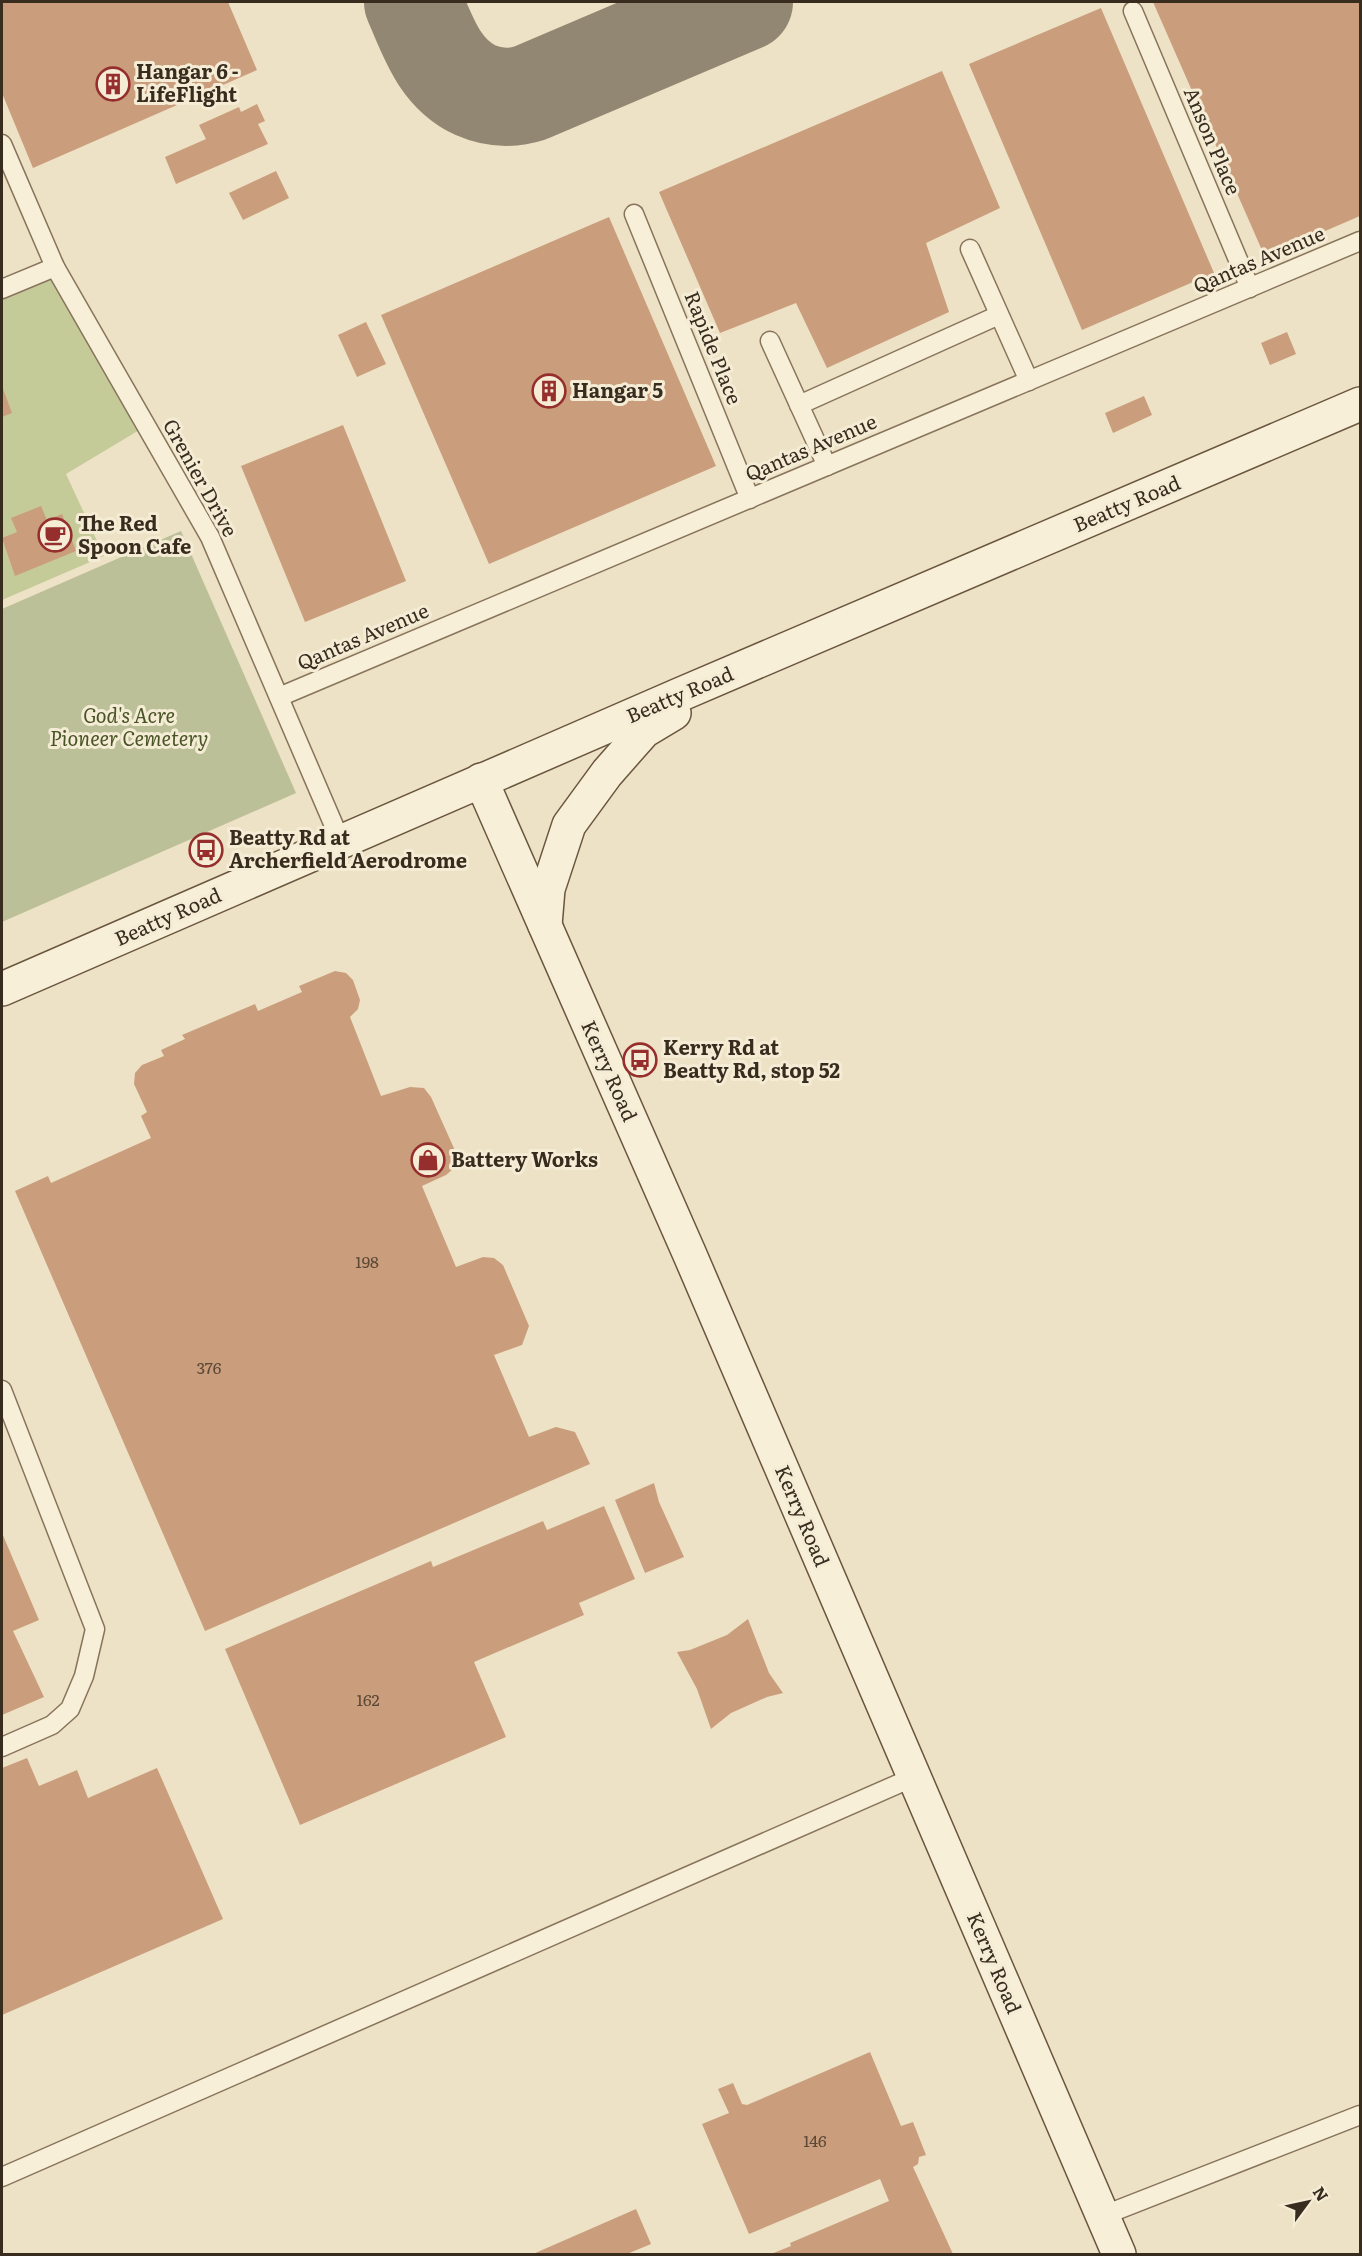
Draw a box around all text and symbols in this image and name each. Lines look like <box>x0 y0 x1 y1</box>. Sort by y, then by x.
place label: Hangar 6 - LifeFlight <box>136 55 239 108</box>
building icon: Hangar 6 - LifeFlight <box>95 66 131 102</box>
street label: Anson Place <box>1178 82 1250 199</box>
street label: Qantas Avenue <box>1188 217 1329 299</box>
street label: Rapide Place <box>678 286 751 408</box>
building icon: Hangar 5 <box>531 373 567 409</box>
place label: Hangar 5 <box>572 374 663 404</box>
street label: Qantas Avenue <box>740 405 881 487</box>
street label: Grenier Drive <box>157 413 247 541</box>
street label: Beatty Road <box>1068 466 1184 538</box>
place label: The Red Spoon Cafe <box>78 507 191 560</box>
cafe icon: The Red Spoon Cafe <box>37 517 73 553</box>
street label: Qantas Avenue <box>292 594 433 676</box>
street label: Beatty Road <box>621 657 737 729</box>
park label: God's Acre Pioneer Cemetery <box>50 699 208 752</box>
place label: Beatty Rd at Archerfield Aerodrome <box>229 821 467 874</box>
bus stop icon: Beatty Rd at Archerfield Aerodrome <box>188 832 224 868</box>
street label: Beatty Road <box>109 878 225 952</box>
street label: Kerry Road <box>575 1015 646 1126</box>
place label: Kerry Rd at Beatty Rd, stop 52 <box>663 1031 840 1084</box>
bus stop icon: Kerry Rd at Beatty Rd, stop 52 <box>622 1042 658 1078</box>
shop icon: Battery Works <box>410 1142 446 1178</box>
place label: Battery Works <box>451 1143 598 1173</box>
house number: 198 <box>355 1249 379 1273</box>
house number: 376 <box>197 1355 222 1379</box>
street label: Kerry Road <box>769 1460 839 1571</box>
house number: 162 <box>356 1687 380 1711</box>
street label: Kerry Road <box>961 1907 1031 2018</box>
house number: 146 <box>803 2128 827 2152</box>
north arrow <box>1278 2172 1338 2232</box>
text: N <box>1308 2181 1335 2205</box>

